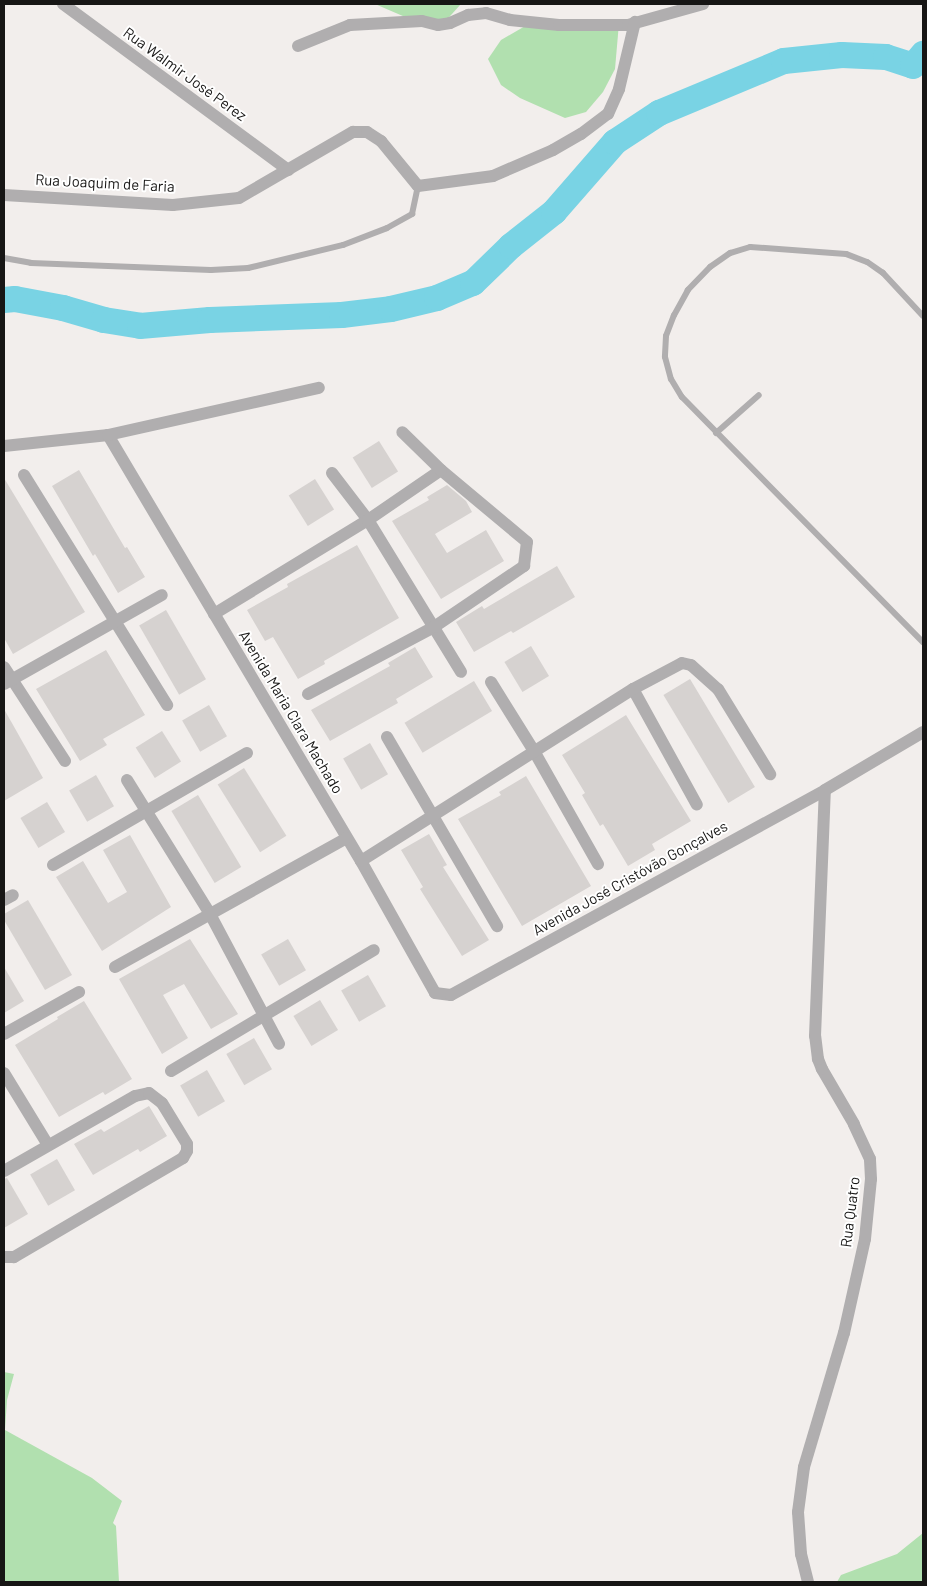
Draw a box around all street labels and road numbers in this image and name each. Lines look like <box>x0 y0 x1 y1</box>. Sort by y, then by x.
street label: Rua Walmir José Perez <box>120 23 250 125</box>
street label: Rua Joaquim de Faria <box>35 170 175 196</box>
street label: Avenida Maria Clara Machado <box>235 627 347 797</box>
street label: Avenida José Cristóvão Gonçalves <box>530 817 730 939</box>
street label: Rua Quatro <box>837 1176 863 1248</box>

